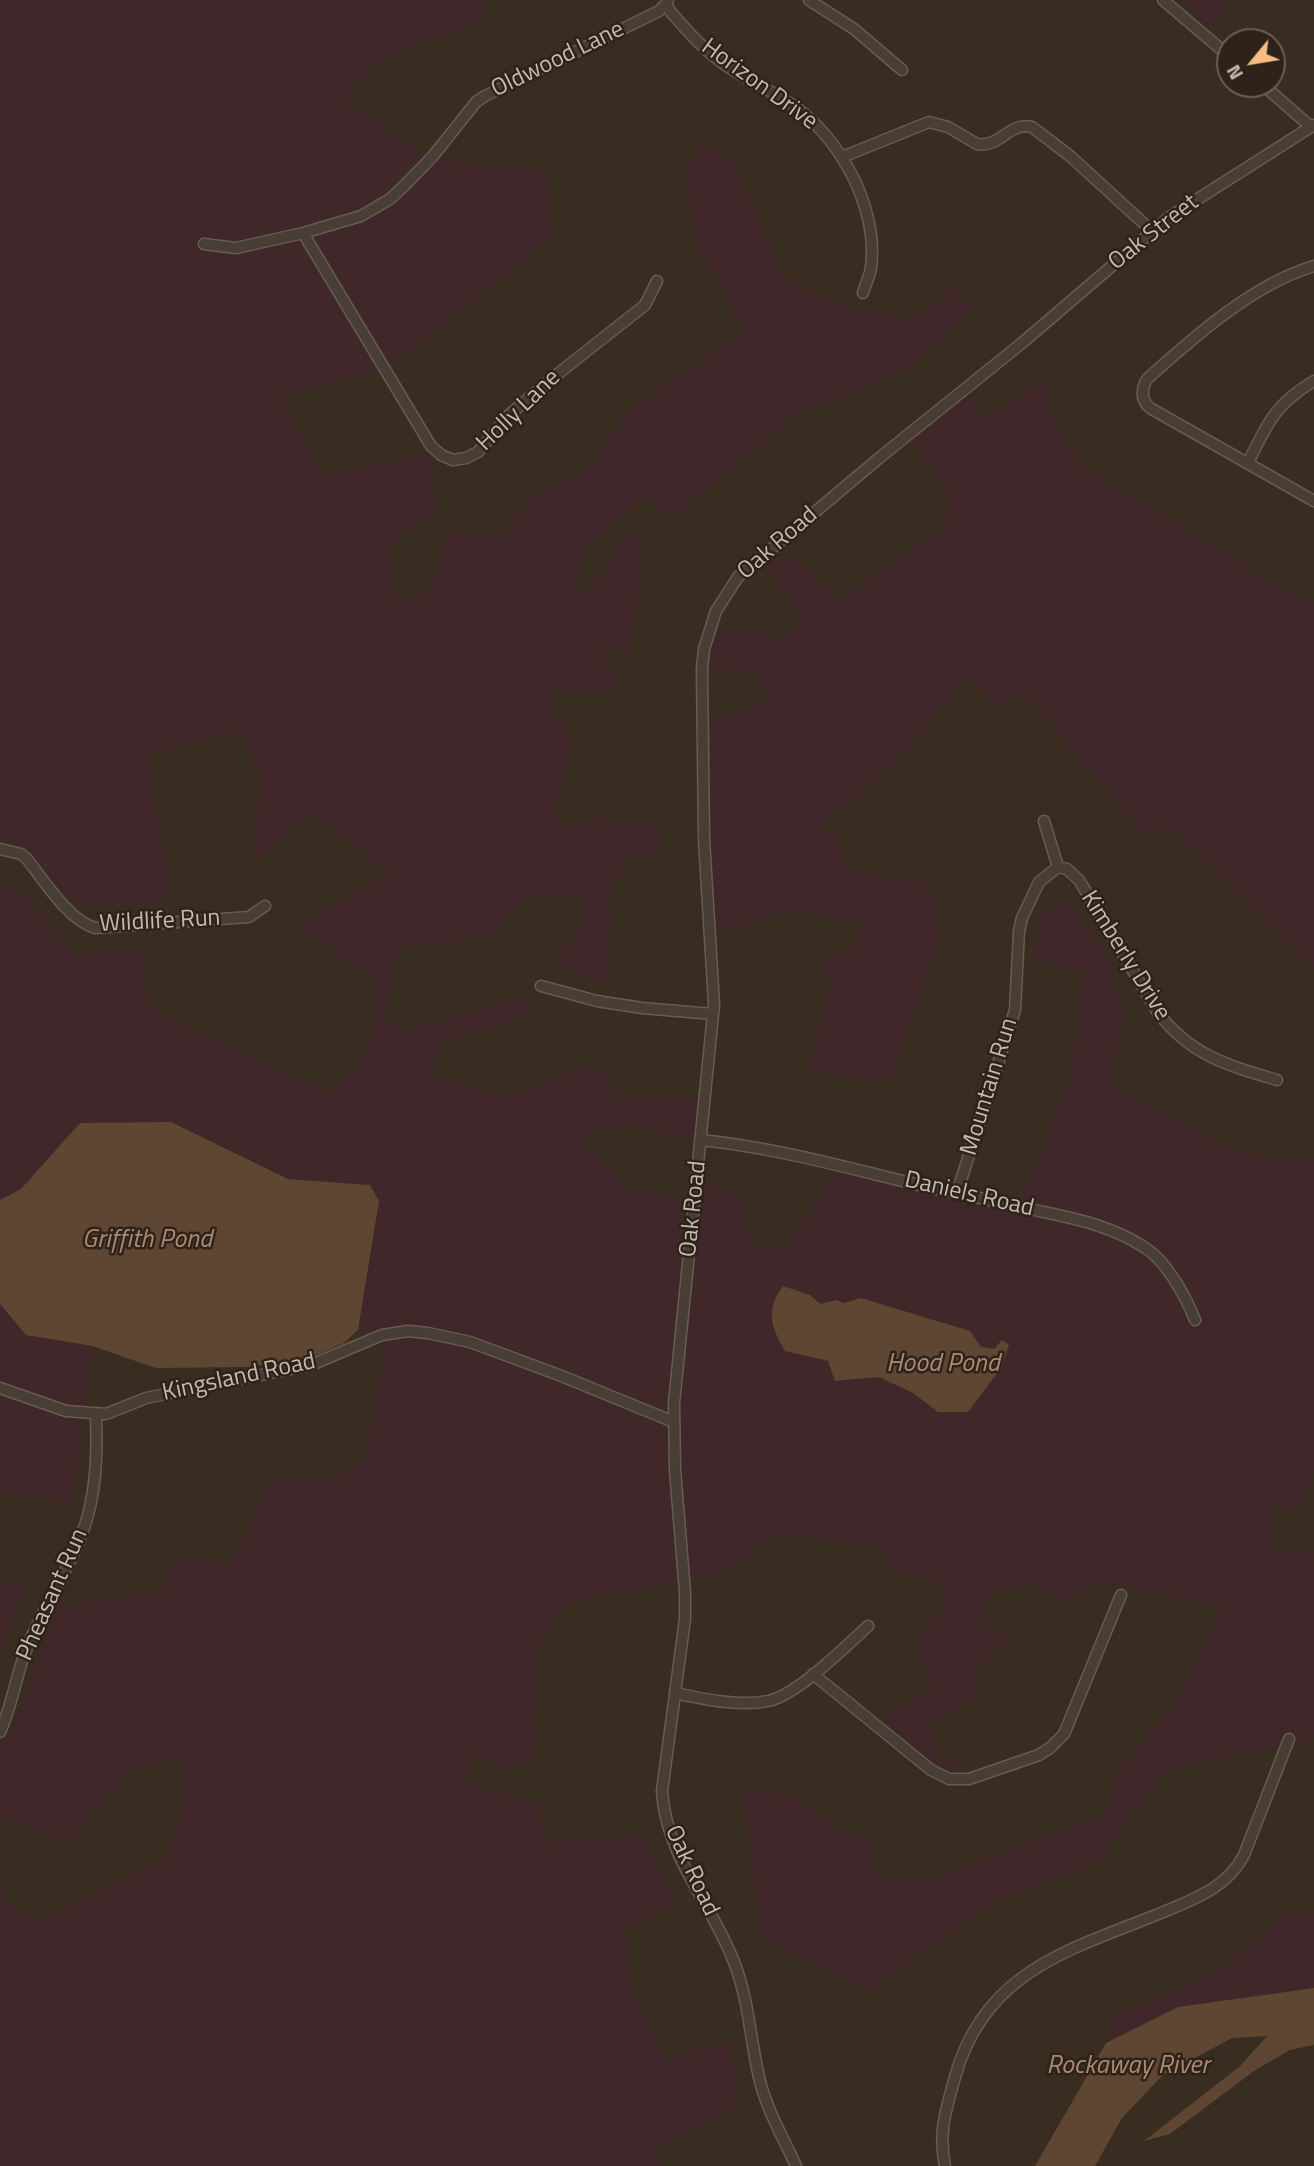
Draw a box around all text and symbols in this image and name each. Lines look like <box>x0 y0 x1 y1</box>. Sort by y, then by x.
street label: Oldwood Lane <box>487 15 629 105</box>
north arrow <box>1216 28 1286 98</box>
street label: Horizon Drive <box>695 33 823 137</box>
text: N <box>1218 60 1250 86</box>
street label: Oak Street <box>1103 189 1205 277</box>
street label: Holly Lane <box>471 364 567 458</box>
street label: Oak Road <box>732 501 824 587</box>
street label: Kimberly Drive <box>1074 886 1176 1026</box>
street label: Wildlife Run <box>99 904 221 940</box>
street label: Mountain Run <box>955 1015 1025 1159</box>
street label: Oak Road <box>675 1159 713 1259</box>
street label: Daniels Road <box>902 1166 1036 1224</box>
water label: Griffith Pond <box>82 1225 212 1257</box>
street label: Kingsland Road <box>160 1348 318 1408</box>
water label: Hood Pond <box>886 1349 1000 1381</box>
street label: Pheasant Run <box>11 1525 95 1665</box>
street label: Oak Road <box>658 1821 724 1921</box>
water label: Rockaway River <box>1046 2051 1210 2083</box>

